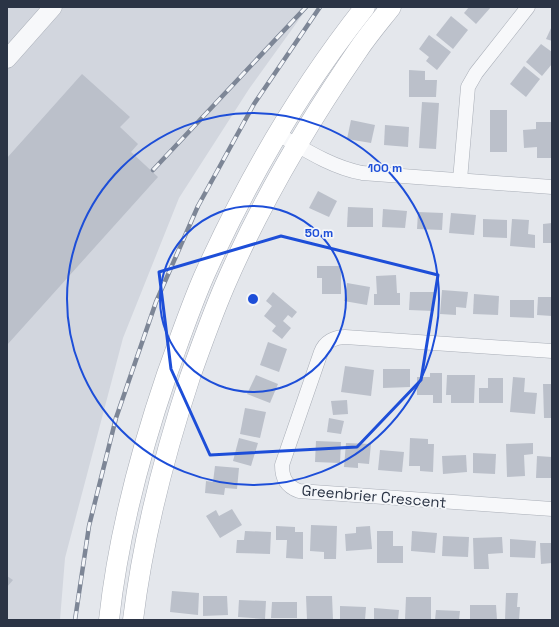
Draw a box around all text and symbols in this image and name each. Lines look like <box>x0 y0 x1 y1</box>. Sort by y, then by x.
text: 100 m <box>368 160 402 176</box>
text: 50 m <box>305 225 333 241</box>
centre of rings <box>246 292 260 306</box>
street label: Greenbrier Crescent <box>301 480 447 512</box>

